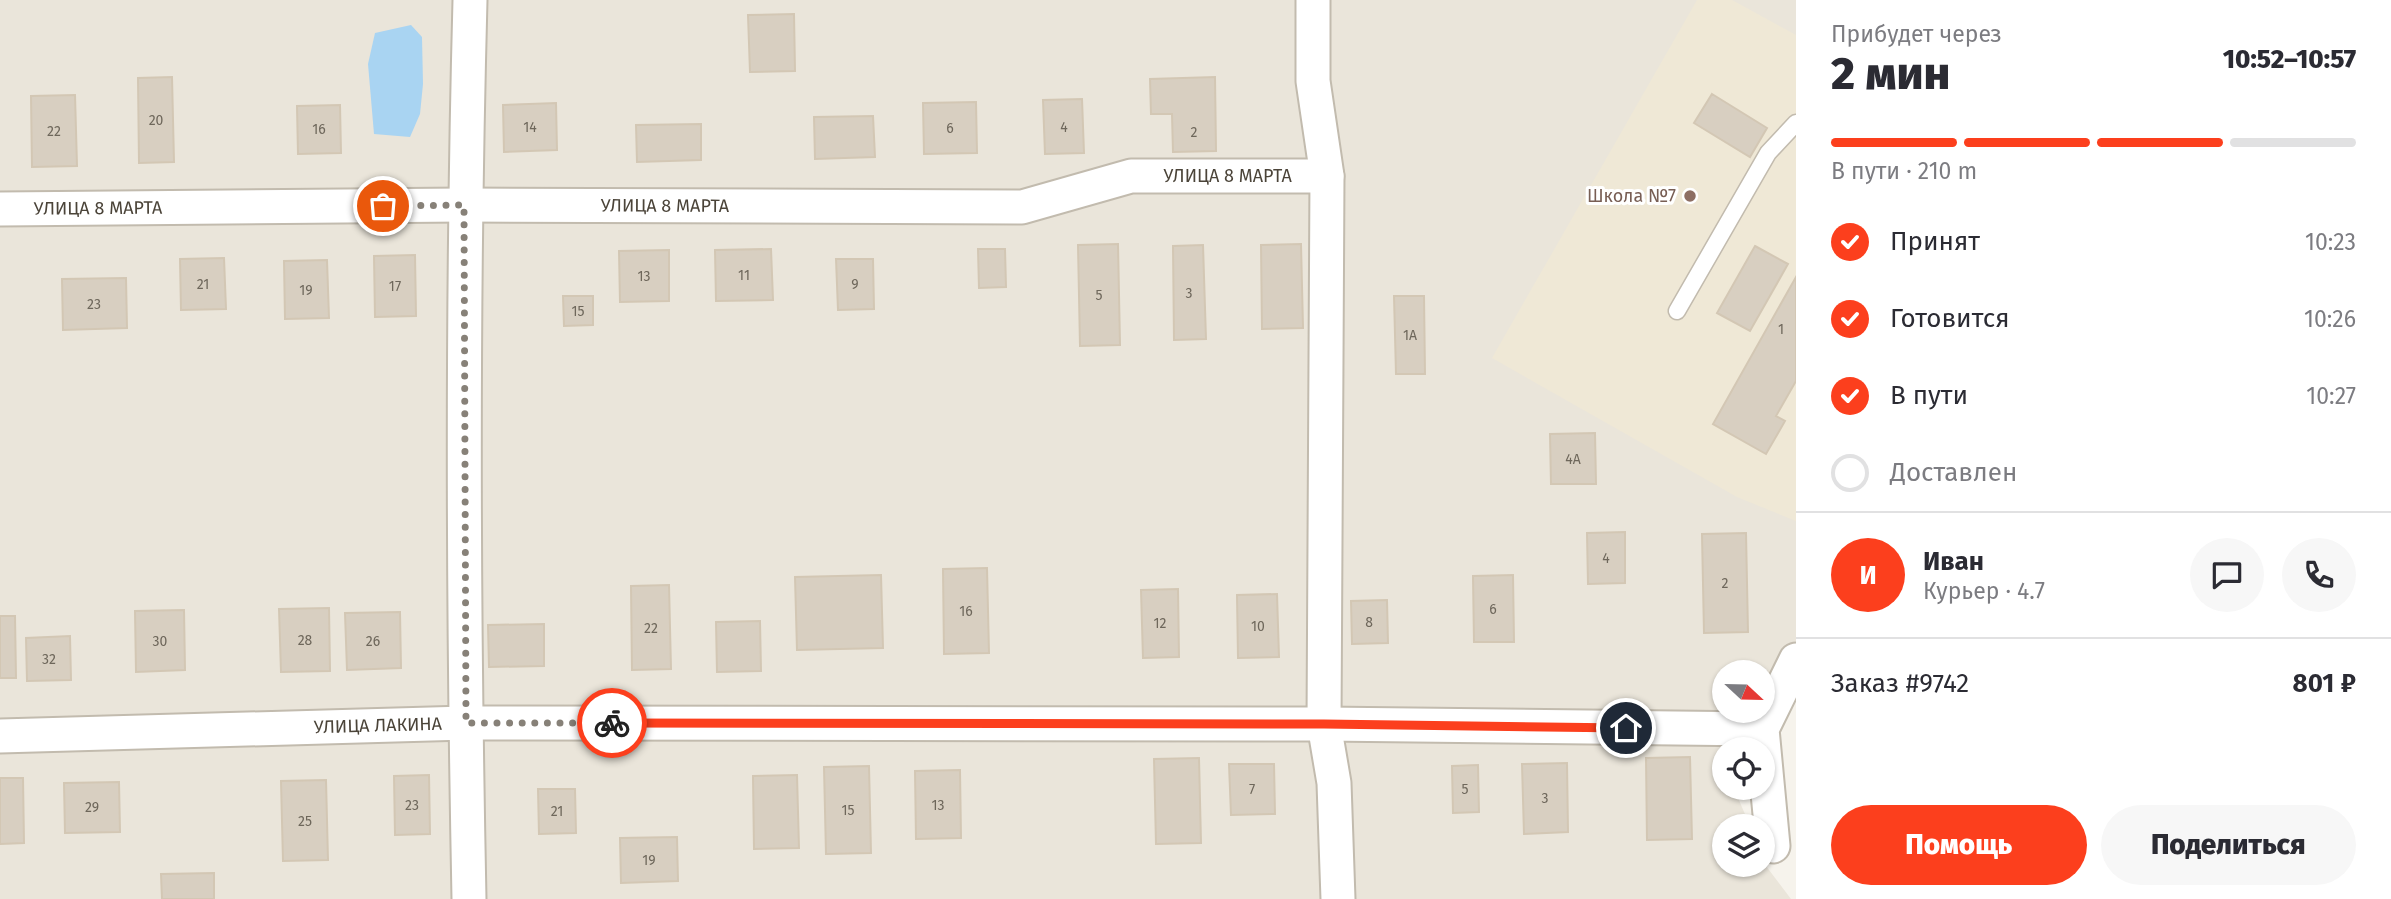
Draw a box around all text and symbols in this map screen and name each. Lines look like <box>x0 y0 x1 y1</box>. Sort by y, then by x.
text: Прибудет через <box>1831 20 2002 48</box>
text: 10:52–10:57 <box>2223 44 2356 75</box>
text: 2 мин <box>1831 46 1950 101</box>
house number: 20 <box>149 112 164 129</box>
house number: 14 <box>523 119 537 136</box>
house number: 4 <box>1060 119 1068 136</box>
house number: 6 <box>946 120 954 137</box>
house number: 16 <box>312 121 326 138</box>
house number: 22 <box>47 123 61 140</box>
house number: 2 <box>1191 124 1198 141</box>
text: В пути · 210 m <box>1831 157 1977 185</box>
street label: УЛИЦА 8 МАРТА <box>1163 165 1293 187</box>
pin <box>353 176 413 236</box>
place label: Школа №7 <box>1587 185 1676 207</box>
icon: bag <box>364 187 402 225</box>
marker: Школа №7 <box>1682 188 1698 204</box>
street label: УЛИЦА 8 МАРТА <box>601 194 730 217</box>
street label: УЛИЦА 8 МАРТА <box>34 197 163 220</box>
icon: check <box>1831 223 1869 261</box>
text: Принят <box>1890 226 1980 257</box>
text: 10:23 <box>2305 228 2356 256</box>
house number: 11 <box>738 267 750 284</box>
house number: 13 <box>637 268 651 285</box>
house number: 21 <box>197 276 209 293</box>
house number: 9 <box>851 276 859 293</box>
house number: 17 <box>389 278 401 295</box>
house number: 19 <box>299 282 313 299</box>
house number: 3 <box>1186 285 1193 302</box>
house number: 5 <box>1095 287 1103 304</box>
house number: 23 <box>87 296 101 313</box>
icon: check <box>1831 300 1869 338</box>
house number: 15 <box>571 303 585 320</box>
text: Готовится <box>1890 303 2010 334</box>
text: 10:26 <box>2304 305 2356 333</box>
house number: 1 <box>1778 321 1784 338</box>
house number: 1А <box>1403 327 1417 344</box>
icon: check <box>1831 377 1869 415</box>
text: В пути <box>1890 380 1968 411</box>
text: 10:27 <box>2306 382 2356 410</box>
house number: 4А <box>1565 451 1581 468</box>
text: Доставлен <box>1890 457 2017 488</box>
button: chat <box>2190 538 2264 612</box>
button: phone <box>2282 538 2356 612</box>
text: Иван <box>1923 546 1984 577</box>
house number: 4 <box>1602 550 1610 567</box>
text: И <box>1859 560 1877 591</box>
house number: 2 <box>1722 575 1729 592</box>
text: Курьер · 4.7 <box>1923 577 2045 605</box>
house number: 6 <box>1489 601 1497 618</box>
house number: 16 <box>959 603 973 620</box>
house number: 8 <box>1365 614 1373 631</box>
house number: 12 <box>1154 615 1167 632</box>
house number: 10 <box>1251 618 1265 635</box>
house number: 22 <box>644 620 658 637</box>
house number: 28 <box>298 632 313 649</box>
house number: 30 <box>153 633 168 650</box>
house number: 26 <box>366 633 380 650</box>
house number: 32 <box>42 651 56 668</box>
north arrow <box>1712 660 1774 723</box>
map controls <box>1712 660 1775 877</box>
text: Заказ #9742 <box>1831 668 1969 699</box>
text: 801 ₽ <box>2293 668 2356 699</box>
courier <box>577 688 647 758</box>
pin <box>1596 698 1656 758</box>
icon: bike <box>593 704 631 742</box>
icon: home <box>1607 709 1645 747</box>
street label: УЛИЦА ЛАКИНА <box>313 713 443 738</box>
button: locate <box>1712 737 1775 800</box>
house number: 7 <box>1249 781 1255 798</box>
house number: 5 <box>1461 781 1469 798</box>
house number: 3 <box>1542 790 1549 807</box>
house number: 23 <box>405 797 419 814</box>
house number: 13 <box>931 797 945 814</box>
house number: 29 <box>85 799 99 816</box>
house number: 15 <box>841 802 855 819</box>
house number: 21 <box>551 803 563 820</box>
button: Помощь <box>1831 805 2087 885</box>
button: Поделиться <box>2101 805 2356 885</box>
house number: 25 <box>298 813 312 830</box>
button: layers <box>1712 814 1775 877</box>
house number: 19 <box>642 852 656 869</box>

